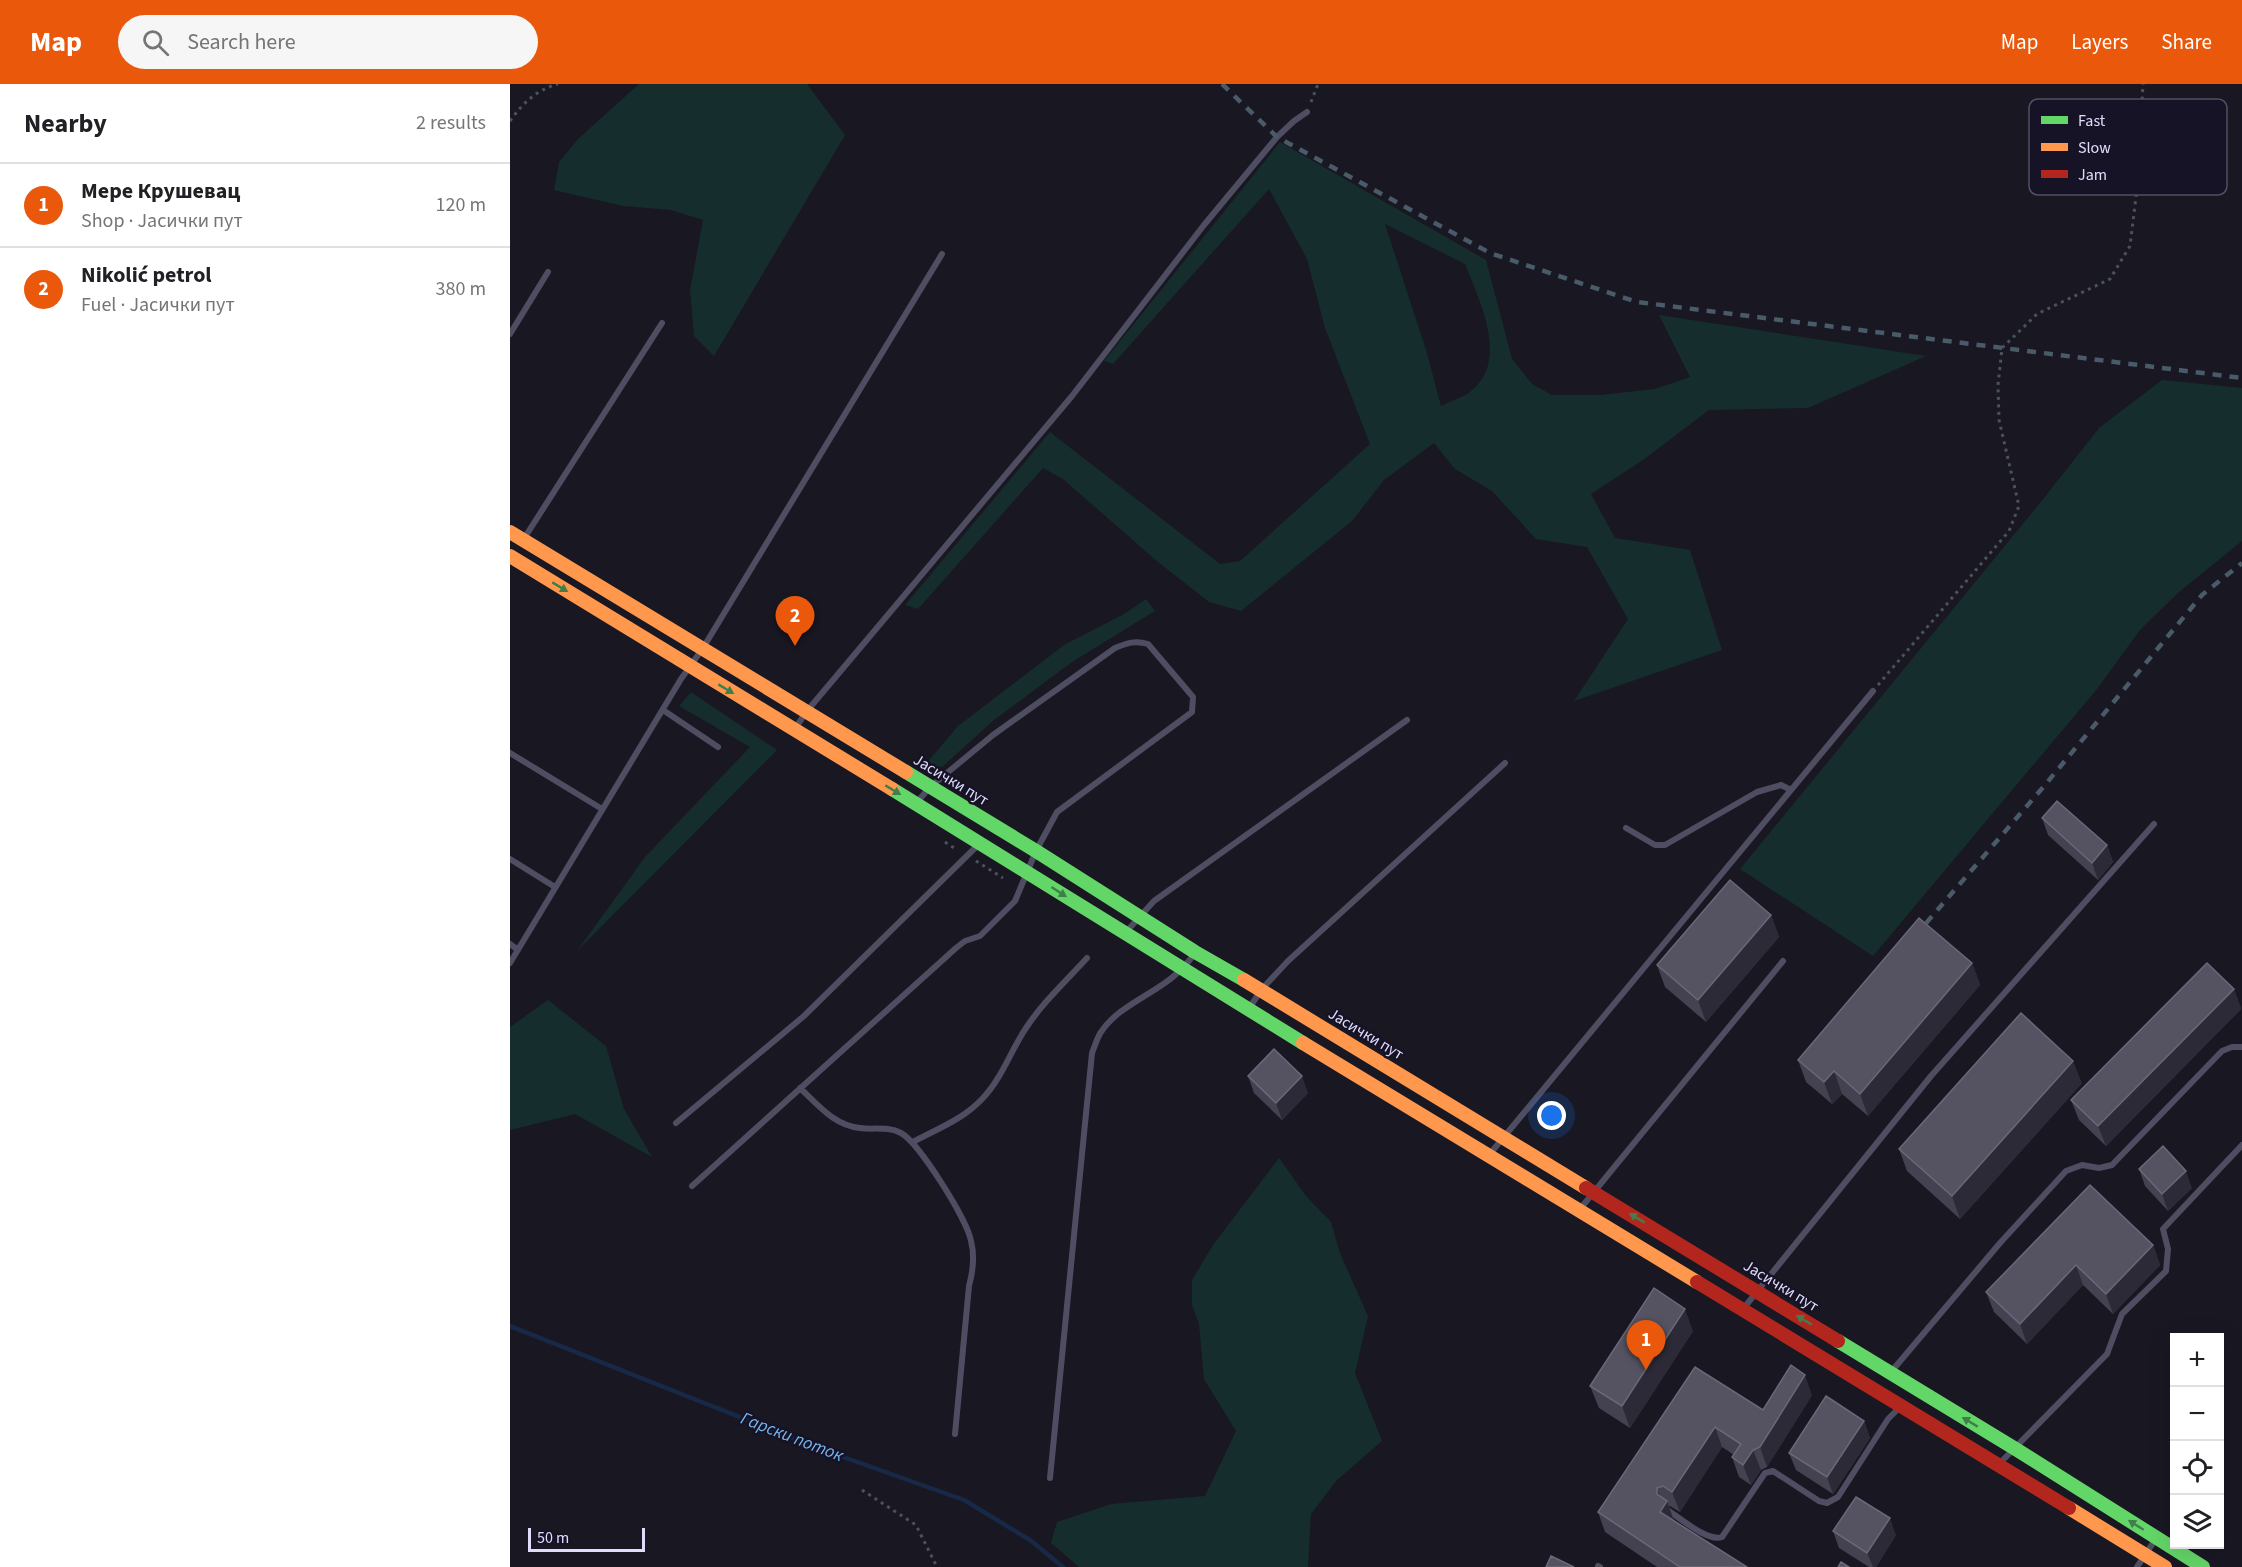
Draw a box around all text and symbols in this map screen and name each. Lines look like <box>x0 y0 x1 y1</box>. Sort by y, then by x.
search box <box>118 15 538 69</box>
text: Map <box>30 22 82 62</box>
icon: search <box>139 26 172 59</box>
text: Search here <box>187 26 296 58</box>
text: Map <box>2001 27 2038 57</box>
text: Layers <box>2071 27 2128 57</box>
text: Share <box>2161 27 2212 57</box>
legend <box>2029 99 2227 195</box>
text: Nearby <box>24 105 107 142</box>
text: 2 results <box>416 109 486 137</box>
text: Fast <box>2078 110 2106 132</box>
text: Slow <box>2078 137 2111 159</box>
text: Jam <box>2078 164 2107 186</box>
text: Мере Крушевац <box>81 175 240 207</box>
text: 1 <box>38 191 49 219</box>
text: 120 m <box>436 191 486 219</box>
text: Shop · Јасички пут <box>81 207 243 235</box>
text: Nikolić petrol <box>81 259 212 291</box>
text: 2 <box>38 275 49 303</box>
text: 380 m <box>436 275 486 303</box>
text: Fuel · Јасички пут <box>81 291 235 319</box>
one-way arrow <box>552 581 568 592</box>
pin: 2 <box>776 596 814 646</box>
one-way arrow <box>718 683 734 694</box>
street label: Јасички пут <box>909 749 993 811</box>
one-way arrow <box>885 785 901 796</box>
one-way arrow <box>1051 886 1067 897</box>
street label: Јасички пут <box>1324 1003 1408 1065</box>
your location <box>1537 1101 1566 1130</box>
one-way arrow <box>1629 1213 1645 1224</box>
street label: Јасички пут <box>1739 1255 1823 1317</box>
one-way arrow <box>1796 1314 1812 1325</box>
pin: 1 <box>1626 1320 1666 1370</box>
map controls <box>2170 1333 2224 1549</box>
button: + <box>2170 1333 2224 1387</box>
button: − <box>2170 1387 2224 1441</box>
water label: Гарски поток <box>737 1406 847 1468</box>
one-way arrow <box>1962 1416 1978 1427</box>
button: locate <box>2170 1441 2224 1495</box>
button: layers <box>2170 1495 2224 1549</box>
one-way arrow <box>2128 1519 2144 1530</box>
scale bar <box>528 1525 645 1552</box>
text: 50 m <box>537 1527 569 1549</box>

